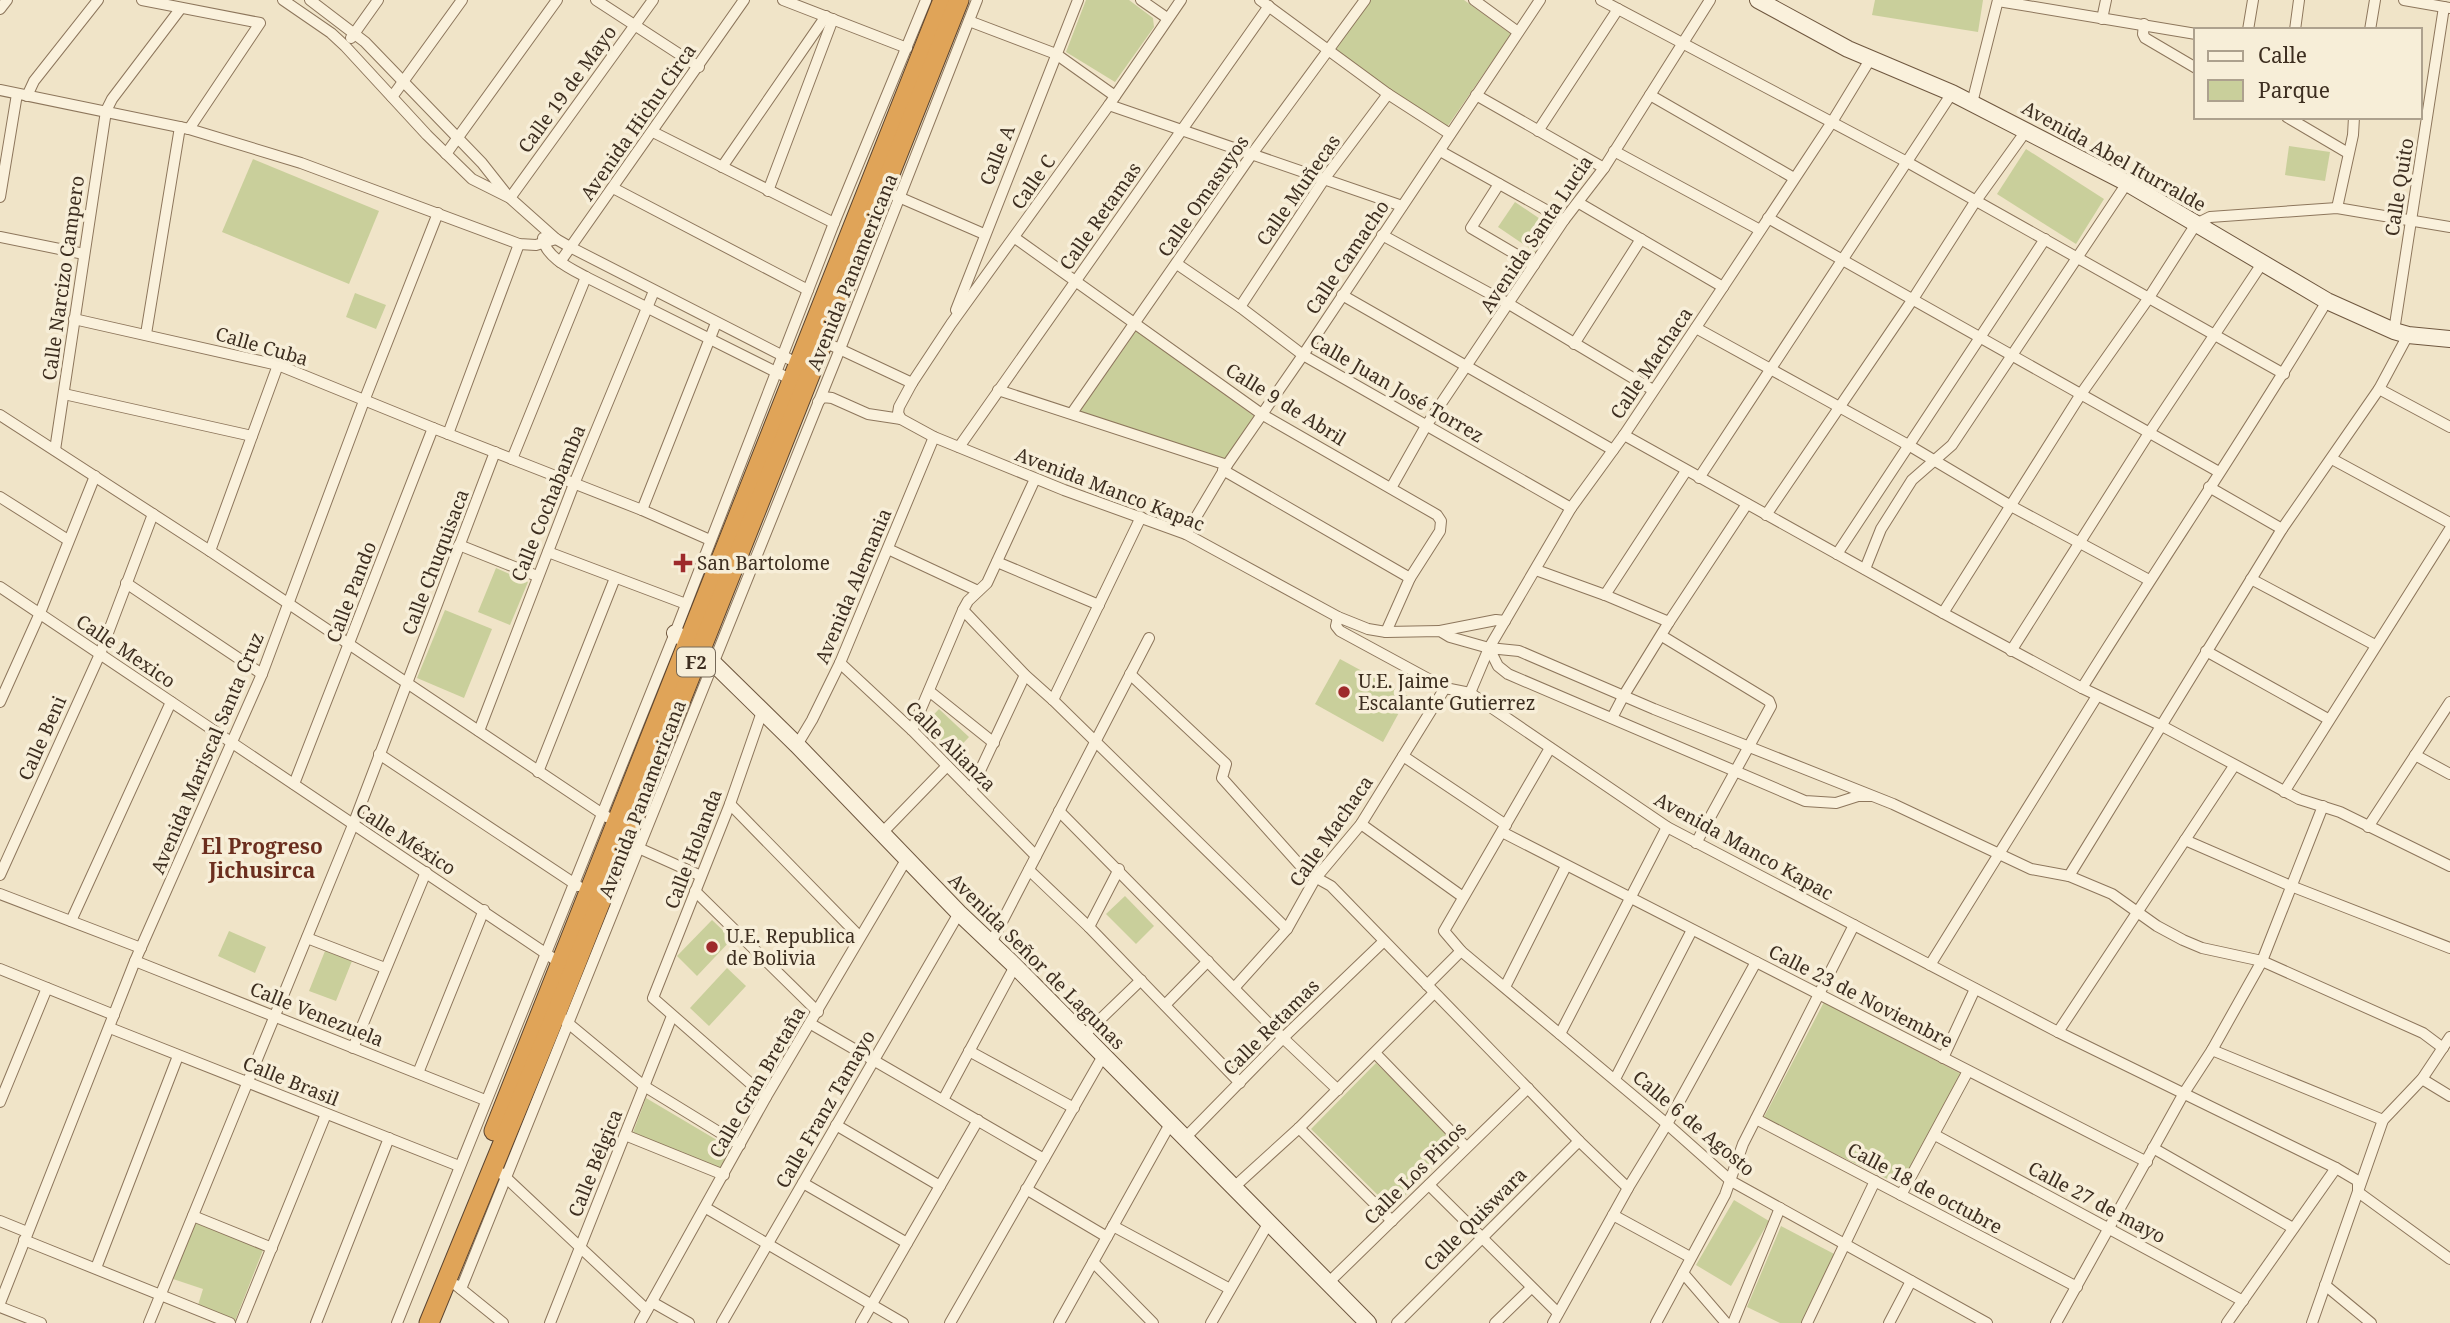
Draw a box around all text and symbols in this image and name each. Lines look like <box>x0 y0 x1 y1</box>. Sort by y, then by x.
street label: Calle 19 de Mayo <box>512 20 622 158</box>
legend <box>2194 28 2422 119</box>
street label: Avenida Hichu Circa <box>574 39 702 205</box>
text: Calle <box>2258 41 2307 69</box>
text: Parque <box>2258 76 2330 104</box>
street label: Avenida Abel Iturralde <box>2017 95 2211 217</box>
street label: Calle A <box>973 121 1021 189</box>
street label: Calle Muñecas <box>1250 129 1346 251</box>
street label: Calle Omasuyos <box>1151 130 1255 262</box>
street label: Calle Quito <box>2378 136 2420 238</box>
street label: Calle C <box>1005 149 1061 214</box>
street label: Avenida Santa Lucia <box>1474 150 1598 318</box>
street label: Calle Retamas <box>1053 157 1147 275</box>
street label: Avenida Panamericana <box>801 170 903 374</box>
street label: Calle Narcizo Campero <box>36 174 90 382</box>
street label: Calle Camacho <box>1299 195 1395 319</box>
street label: Calle Machaca <box>1604 302 1698 424</box>
street label: Calle Cuba <box>213 320 311 372</box>
street label: Calle Juan José Torrez <box>1305 328 1489 448</box>
street label: Calle 9 de Abril <box>1221 357 1351 452</box>
street label: Calle Cochabamba <box>505 421 591 585</box>
street label: Avenida Manco Kapac <box>1012 441 1208 537</box>
street label: Calle Chuquisaca <box>395 485 475 639</box>
street label: Avenida Alemania <box>809 504 897 668</box>
street label: Calle Pando <box>320 538 382 646</box>
place label: San Bartolome <box>697 550 830 576</box>
marker: San Bartolome <box>675 555 691 571</box>
street label: Calle Mexico <box>71 608 181 694</box>
street label: Avenida Mariscal Santa Cruz <box>144 628 270 878</box>
road number: F2 <box>677 648 715 676</box>
place label: U.E. Jaime Escalante Gutierrez <box>1358 668 1535 716</box>
marker: U.E. Jaime Escalante Gutierrez <box>1336 684 1352 700</box>
street label: Calle Beni <box>12 692 72 784</box>
street label: Calle Alianza <box>900 695 1002 797</box>
street label: Avenida Panamericana <box>592 696 692 902</box>
street label: Calle Machaca <box>1283 770 1379 892</box>
street label: Calle Holanda <box>658 785 728 913</box>
street label: Avenida Manco Kapac <box>1650 786 1838 906</box>
street label: Calle México <box>351 797 461 881</box>
district label: El Progreso Jichusirca <box>201 832 323 884</box>
street label: Avenida Señor de Lagunas <box>943 867 1131 1055</box>
place label: U.E. Republica de Bolivia <box>726 923 856 971</box>
street label: Calle 23 de Noviembre <box>1764 938 1958 1054</box>
marker: U.E. Republica de Bolivia <box>704 939 720 955</box>
street label: Calle Retamas <box>1217 973 1325 1081</box>
street label: Calle Venezuela <box>246 975 388 1053</box>
street label: Calle Gran Bretaña <box>703 1001 811 1163</box>
street label: Calle Franz Tamayo <box>769 1025 881 1193</box>
street label: Calle Brasil <box>239 1050 343 1112</box>
street label: Calle 6 de Agosto <box>1627 1064 1761 1182</box>
street label: Calle Bélgica <box>562 1105 628 1221</box>
street label: Calle Los Pinos <box>1358 1116 1472 1230</box>
street label: Calle 18 de octubre <box>1843 1136 2007 1240</box>
street label: Calle 27 de mayo <box>2024 1155 2170 1249</box>
street label: Calle Quiswara <box>1418 1162 1532 1276</box>

